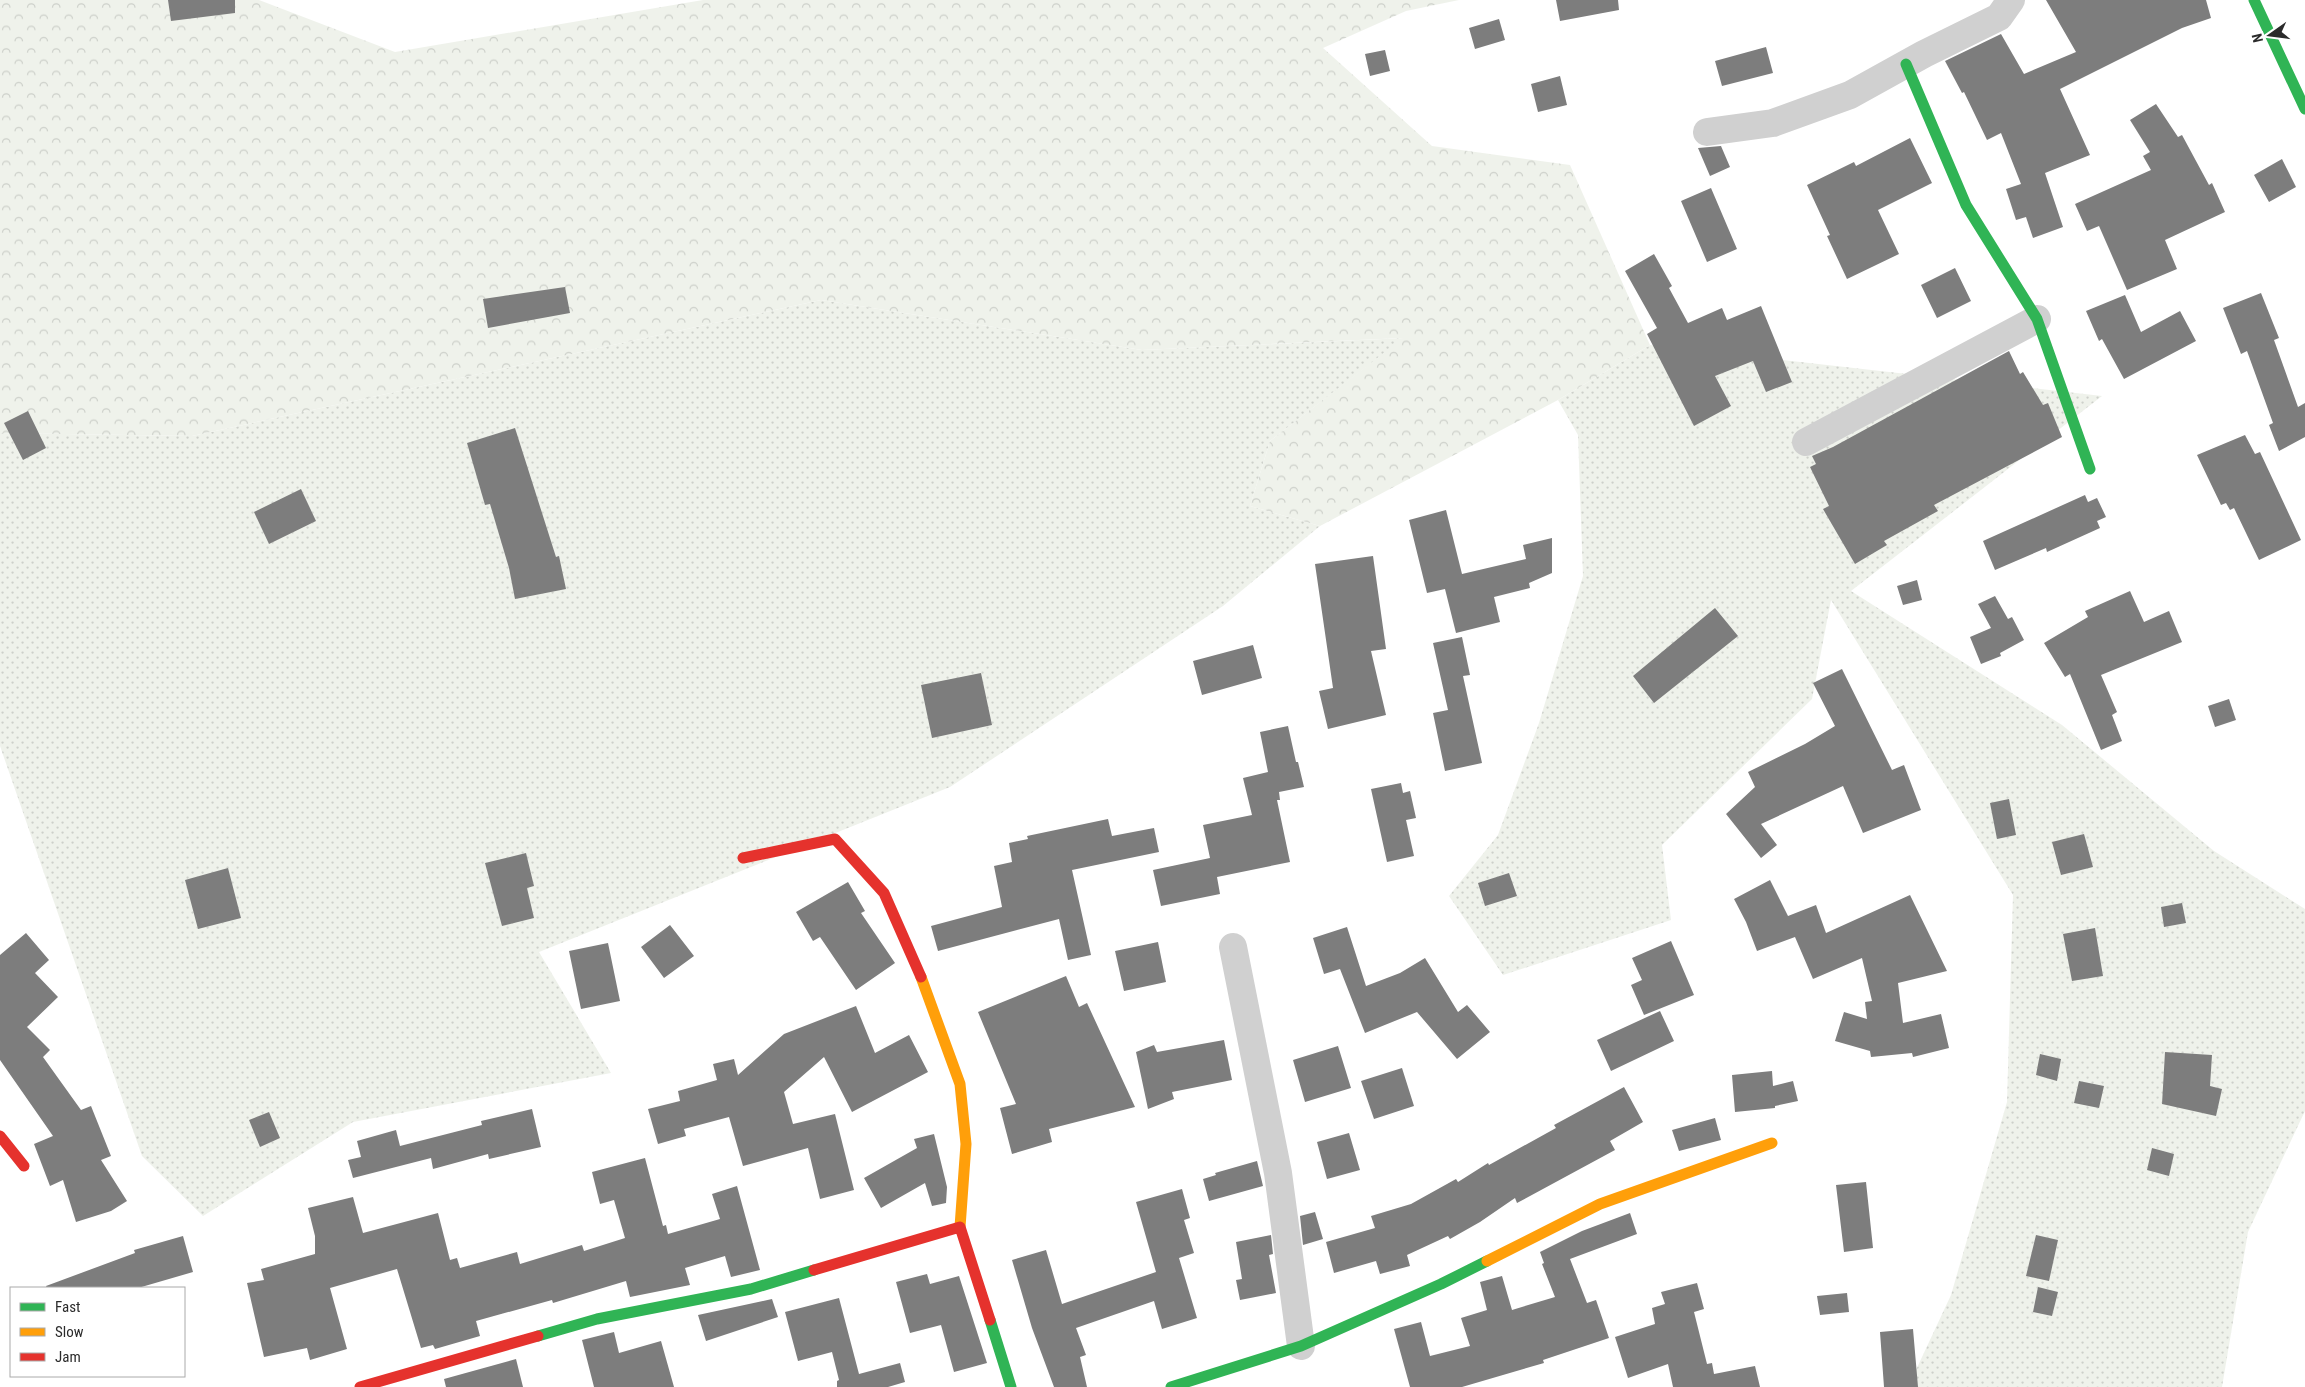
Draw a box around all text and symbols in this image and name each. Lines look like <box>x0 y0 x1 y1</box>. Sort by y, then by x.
north arrow <box>2245 10 2295 60</box>
text: N <box>2249 32 2266 44</box>
legend <box>10 1287 185 1377</box>
text: Fast <box>55 1298 80 1316</box>
text: Slow <box>55 1323 84 1341</box>
text: Jam <box>55 1348 81 1366</box>

